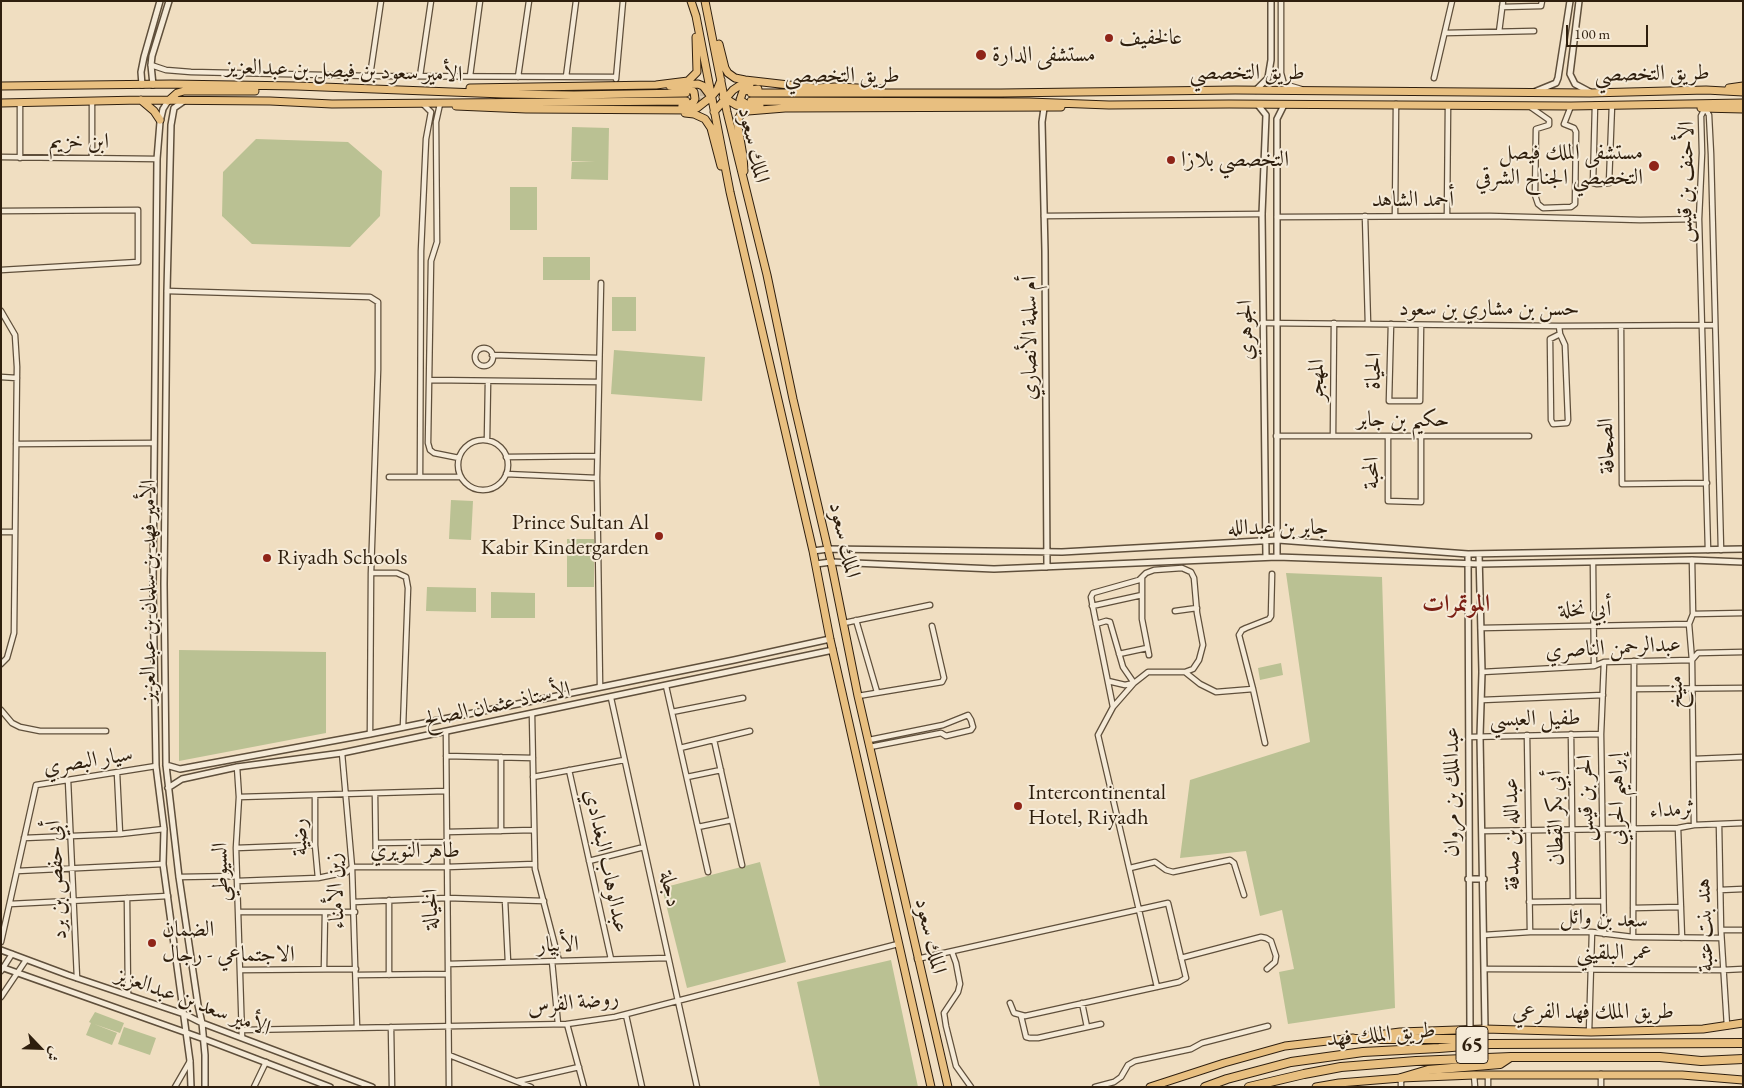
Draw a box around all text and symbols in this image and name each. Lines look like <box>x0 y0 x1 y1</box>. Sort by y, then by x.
scale bar <box>1569 15 1652 47</box>
text: 100 m <box>1574 24 1610 43</box>
place label: عالخفيف <box>1119 25 1182 51</box>
marker: عالخفيف <box>1103 32 1115 44</box>
place label: مستشفى الدارة <box>992 42 1095 68</box>
marker: مستشفى الدارة <box>974 48 988 62</box>
street label: الأمير سعود بن فيصل بن عبدالعزيز <box>225 54 463 88</box>
street label: طريق التخصصي <box>1189 60 1305 86</box>
street label: طريق التخصصي <box>1594 60 1710 88</box>
street label: طريق التخصصي <box>784 63 900 89</box>
street label: الملك سعود <box>731 104 775 186</box>
street label: الأحنف بن قيس <box>1672 121 1700 243</box>
street label: ابن خزيم <box>49 129 109 155</box>
place label: مستشفى الملك فيصل التخصصي الجناح الشرقي <box>1475 140 1643 192</box>
place label: التخصصي بلازا <box>1181 147 1289 173</box>
marker: التخصصي بلازا <box>1165 154 1177 166</box>
marker: مستشفى الملك فيصل التخصصي الجناح الشرقي <box>1647 159 1661 173</box>
street label: أحمد الشاهد <box>1372 187 1454 213</box>
street label: أم سلمة الأنصاري <box>1017 276 1043 400</box>
street label: حسن بن مشاري بن سعود <box>1399 296 1579 322</box>
street label: الجوهري <box>1232 300 1260 360</box>
street label: الحياة <box>1360 352 1388 390</box>
street label: المهجر <box>1304 359 1330 401</box>
street label: حكيم بن جابر <box>1357 407 1449 433</box>
street label: الصحافة <box>1593 417 1621 475</box>
street label: المحبة <box>1359 457 1385 489</box>
street label: الأمير فهد بن سلمان بن عبدالعزيز <box>136 480 162 702</box>
street label: الملك سعود <box>822 499 866 581</box>
place label: Prince Sultan Al Kabir Kindergarden <box>481 510 649 562</box>
street label: جابر بن عبدالله <box>1227 515 1329 541</box>
marker: Prince Sultan Al Kabir Kindergarden <box>653 530 665 542</box>
place label: Riyadh Schools <box>277 545 407 571</box>
marker: Riyadh Schools <box>261 552 273 564</box>
district label: الموتمرات <box>1422 590 1490 618</box>
street label: أبي نخلة <box>1558 596 1612 624</box>
street label: عبدالرحمن الناصري <box>1544 631 1682 665</box>
street label: منيخ <box>1663 675 1689 709</box>
street label: الأستاذ عثمان الصالح <box>421 677 573 733</box>
street label: طفيل العبسي <box>1489 705 1581 733</box>
street label: عبدالملك بن مروان <box>1439 727 1465 857</box>
street label: سيار البصري <box>41 741 135 781</box>
street label: إبراهيم الحربي <box>1604 753 1630 845</box>
street label: الحر بن قيس <box>1572 754 1600 842</box>
street label: أبي بكر القطان <box>1542 770 1570 866</box>
street label: عبدالله بن صدقة <box>1498 777 1526 891</box>
place label: Intercontinental Hotel, Riyadh <box>1028 780 1166 831</box>
street label: عبدالوهاب البغدادي <box>578 787 634 935</box>
street label: ثرمداء <box>1648 795 1696 825</box>
marker: Intercontinental Hotel, Riyadh <box>1012 800 1024 812</box>
street label: رضية <box>286 818 314 856</box>
street label: أبي حفص بن برد <box>41 819 73 941</box>
street label: طاهر النويري <box>370 838 460 864</box>
street label: السيوطي <box>207 842 235 902</box>
street label: زين الأمناء <box>321 852 351 930</box>
street label: دجلة <box>653 869 687 909</box>
street label: هند بنت عتبة <box>1690 878 1720 972</box>
street label: الخيالة <box>417 888 445 930</box>
street label: الملك سعود <box>908 895 952 977</box>
street label: سعد بن وائل <box>1559 904 1649 934</box>
place label: الضمان الاجتماعي - رجال <box>162 917 295 968</box>
street label: الأبيار <box>537 931 579 959</box>
marker: الضمان الاجتماعي - رجال <box>146 937 158 949</box>
street label: عمر البلقيني <box>1576 940 1652 966</box>
street label: الأمير سعد بن عبدالعزيز <box>112 962 274 1042</box>
street label: روضة الفرس <box>526 985 620 1021</box>
street label: طريق الملك فهد الفرعي <box>1512 999 1674 1025</box>
street label: طريق الملك فهد <box>1325 1017 1437 1053</box>
north arrow <box>15 1023 65 1073</box>
road number: 65 <box>1456 1026 1488 1064</box>
text: ش <box>43 1044 65 1064</box>

